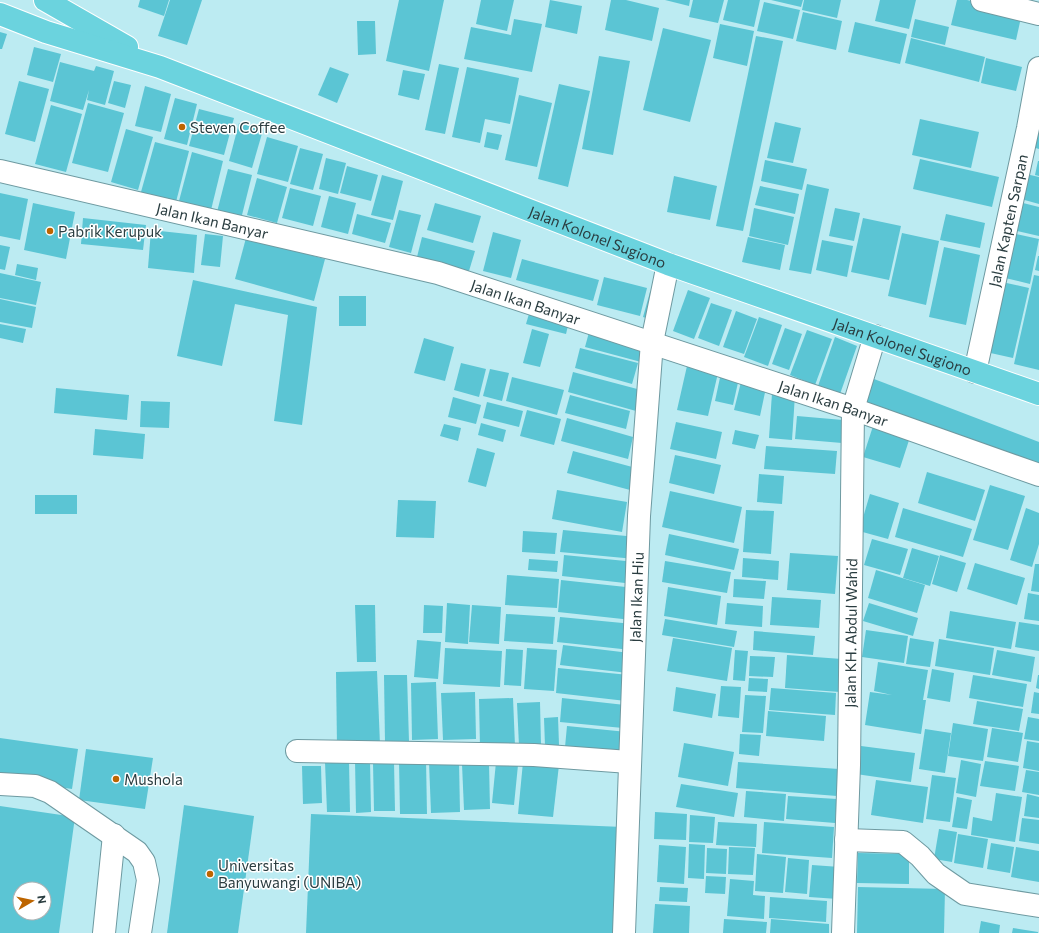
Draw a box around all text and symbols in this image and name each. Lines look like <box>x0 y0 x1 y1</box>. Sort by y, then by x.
place label: Steven Coffee <box>190 118 285 136</box>
marker: Steven Coffee <box>177 122 187 132</box>
street label: Jalan Kapten Sarpan <box>985 152 1031 289</box>
street label: Jalan Ikan Banyar <box>154 199 270 242</box>
street label: Jalan Kolonel Sugiono <box>526 202 669 271</box>
place label: Pabrik Kerupuk <box>58 222 162 240</box>
marker: Pabrik Kerupuk <box>45 226 55 236</box>
street label: Jalan Ikan Banyar <box>468 275 583 328</box>
street label: Jalan Kolonel Sugiono <box>831 314 974 379</box>
street label: Jalan Ikan Banyar <box>776 376 891 430</box>
street label: Jalan Ikan Hiu <box>625 552 647 643</box>
street label: Jalan KH. Abdul Wahid <box>841 558 860 708</box>
place label: Mushola <box>124 770 183 788</box>
marker: Mushola <box>111 774 121 784</box>
place label: Universitas Banyuwangi (UNIBA) <box>218 856 361 891</box>
marker: Universitas Banyuwangi (UNIBA) <box>205 869 215 879</box>
north arrow <box>12 881 52 921</box>
text: N <box>35 894 49 904</box>

